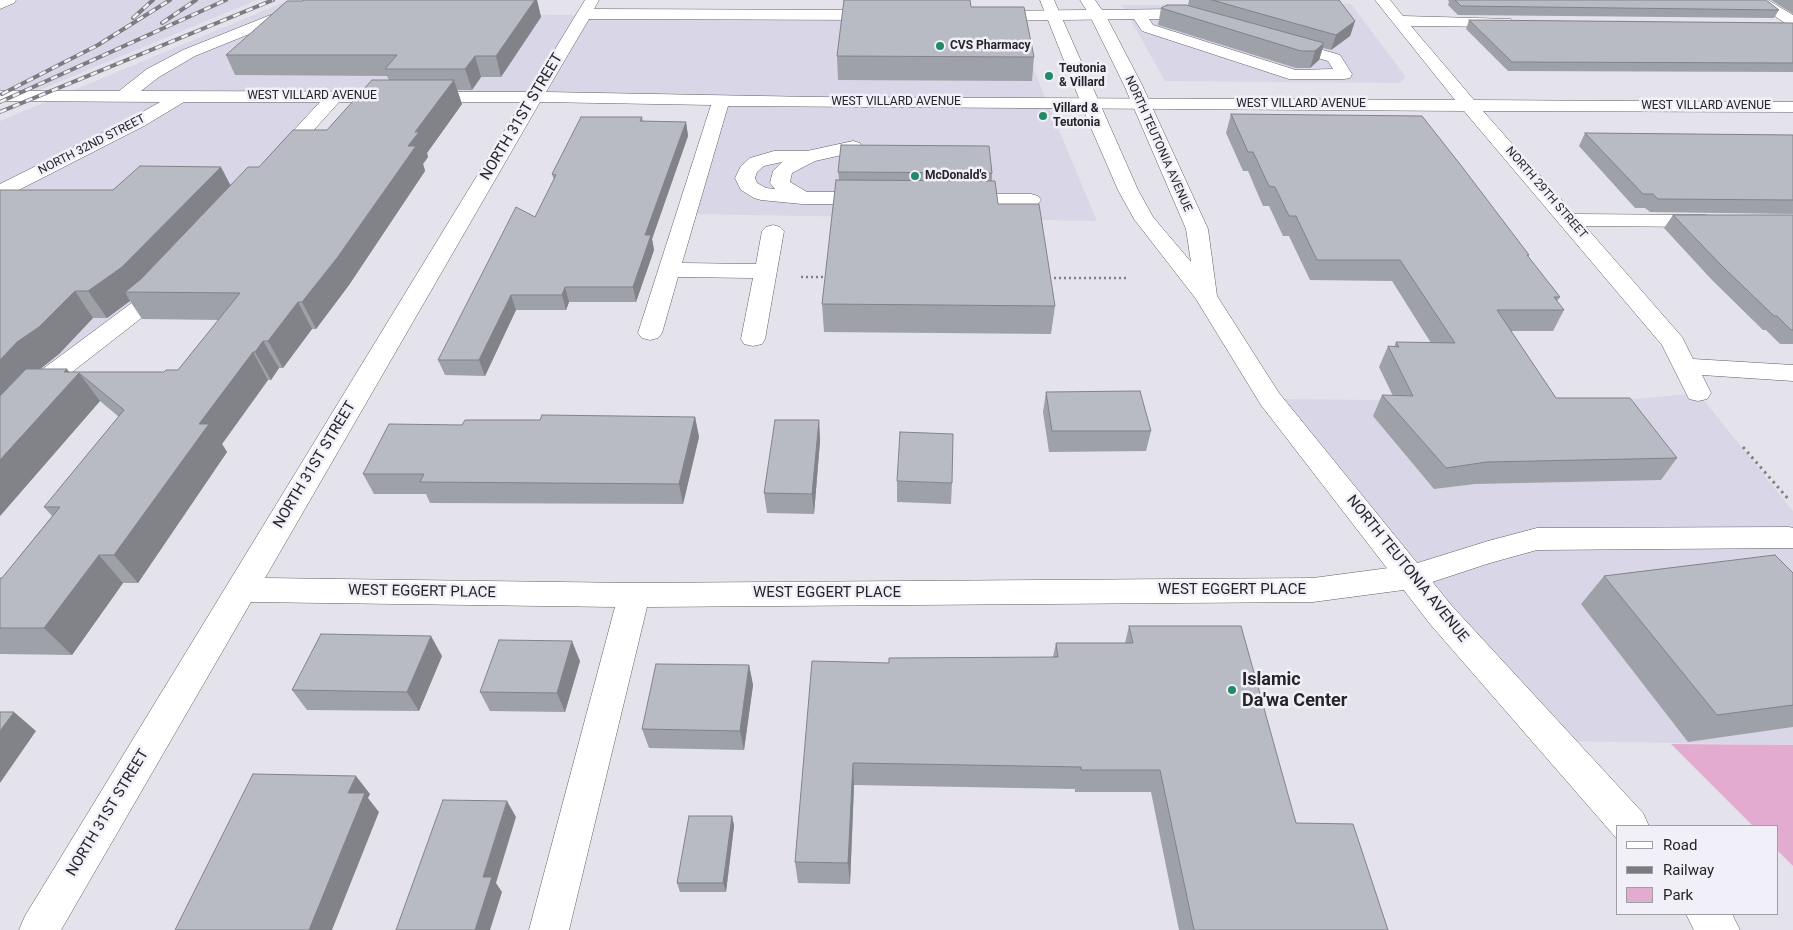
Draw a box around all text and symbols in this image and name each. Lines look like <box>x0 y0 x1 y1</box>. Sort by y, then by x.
place label: CVS Pharmacy <box>950 39 1030 53</box>
marker: CVS Pharmacy <box>934 40 946 52</box>
street label: NORTH 31ST STREET <box>477 50 567 184</box>
place label: Teutonia & Villard <box>1059 62 1106 90</box>
marker: Teutonia & Villard <box>1043 70 1055 82</box>
street label: NORTH TEUTONIA AVENUE <box>1122 74 1194 214</box>
street label: WEST VILLARD AVENUE <box>247 89 377 103</box>
street label: WEST VILLARD AVENUE <box>831 95 961 109</box>
street label: WEST VILLARD AVENUE <box>1236 97 1366 111</box>
street label: WEST VILLARD AVENUE <box>1641 99 1771 113</box>
place label: Villard & Teutonia <box>1053 102 1100 130</box>
marker: Villard & Teutonia <box>1037 110 1049 122</box>
street label: NORTH 32ND STREET <box>36 112 148 178</box>
street label: NORTH 29TH STREET <box>1502 144 1590 242</box>
place label: McDonald's <box>925 169 987 183</box>
marker: McDonald's <box>909 170 921 182</box>
street label: NORTH 31ST STREET <box>270 398 360 532</box>
street label: NORTH TEUTONIA AVENUE <box>1342 492 1472 646</box>
street label: WEST EGGERT PLACE <box>1158 581 1306 599</box>
street label: WEST EGGERT PLACE <box>348 582 496 602</box>
street label: WEST EGGERT PLACE <box>753 584 901 602</box>
place label: Islamic Da'wa Center <box>1242 669 1347 712</box>
marker: Islamic Da'wa Center <box>1226 684 1238 696</box>
street label: NORTH 31ST STREET <box>63 746 153 880</box>
legend <box>1616 825 1778 915</box>
text: Road <box>1663 836 1697 854</box>
text: Railway <box>1663 861 1714 879</box>
text: Park <box>1663 886 1693 904</box>

